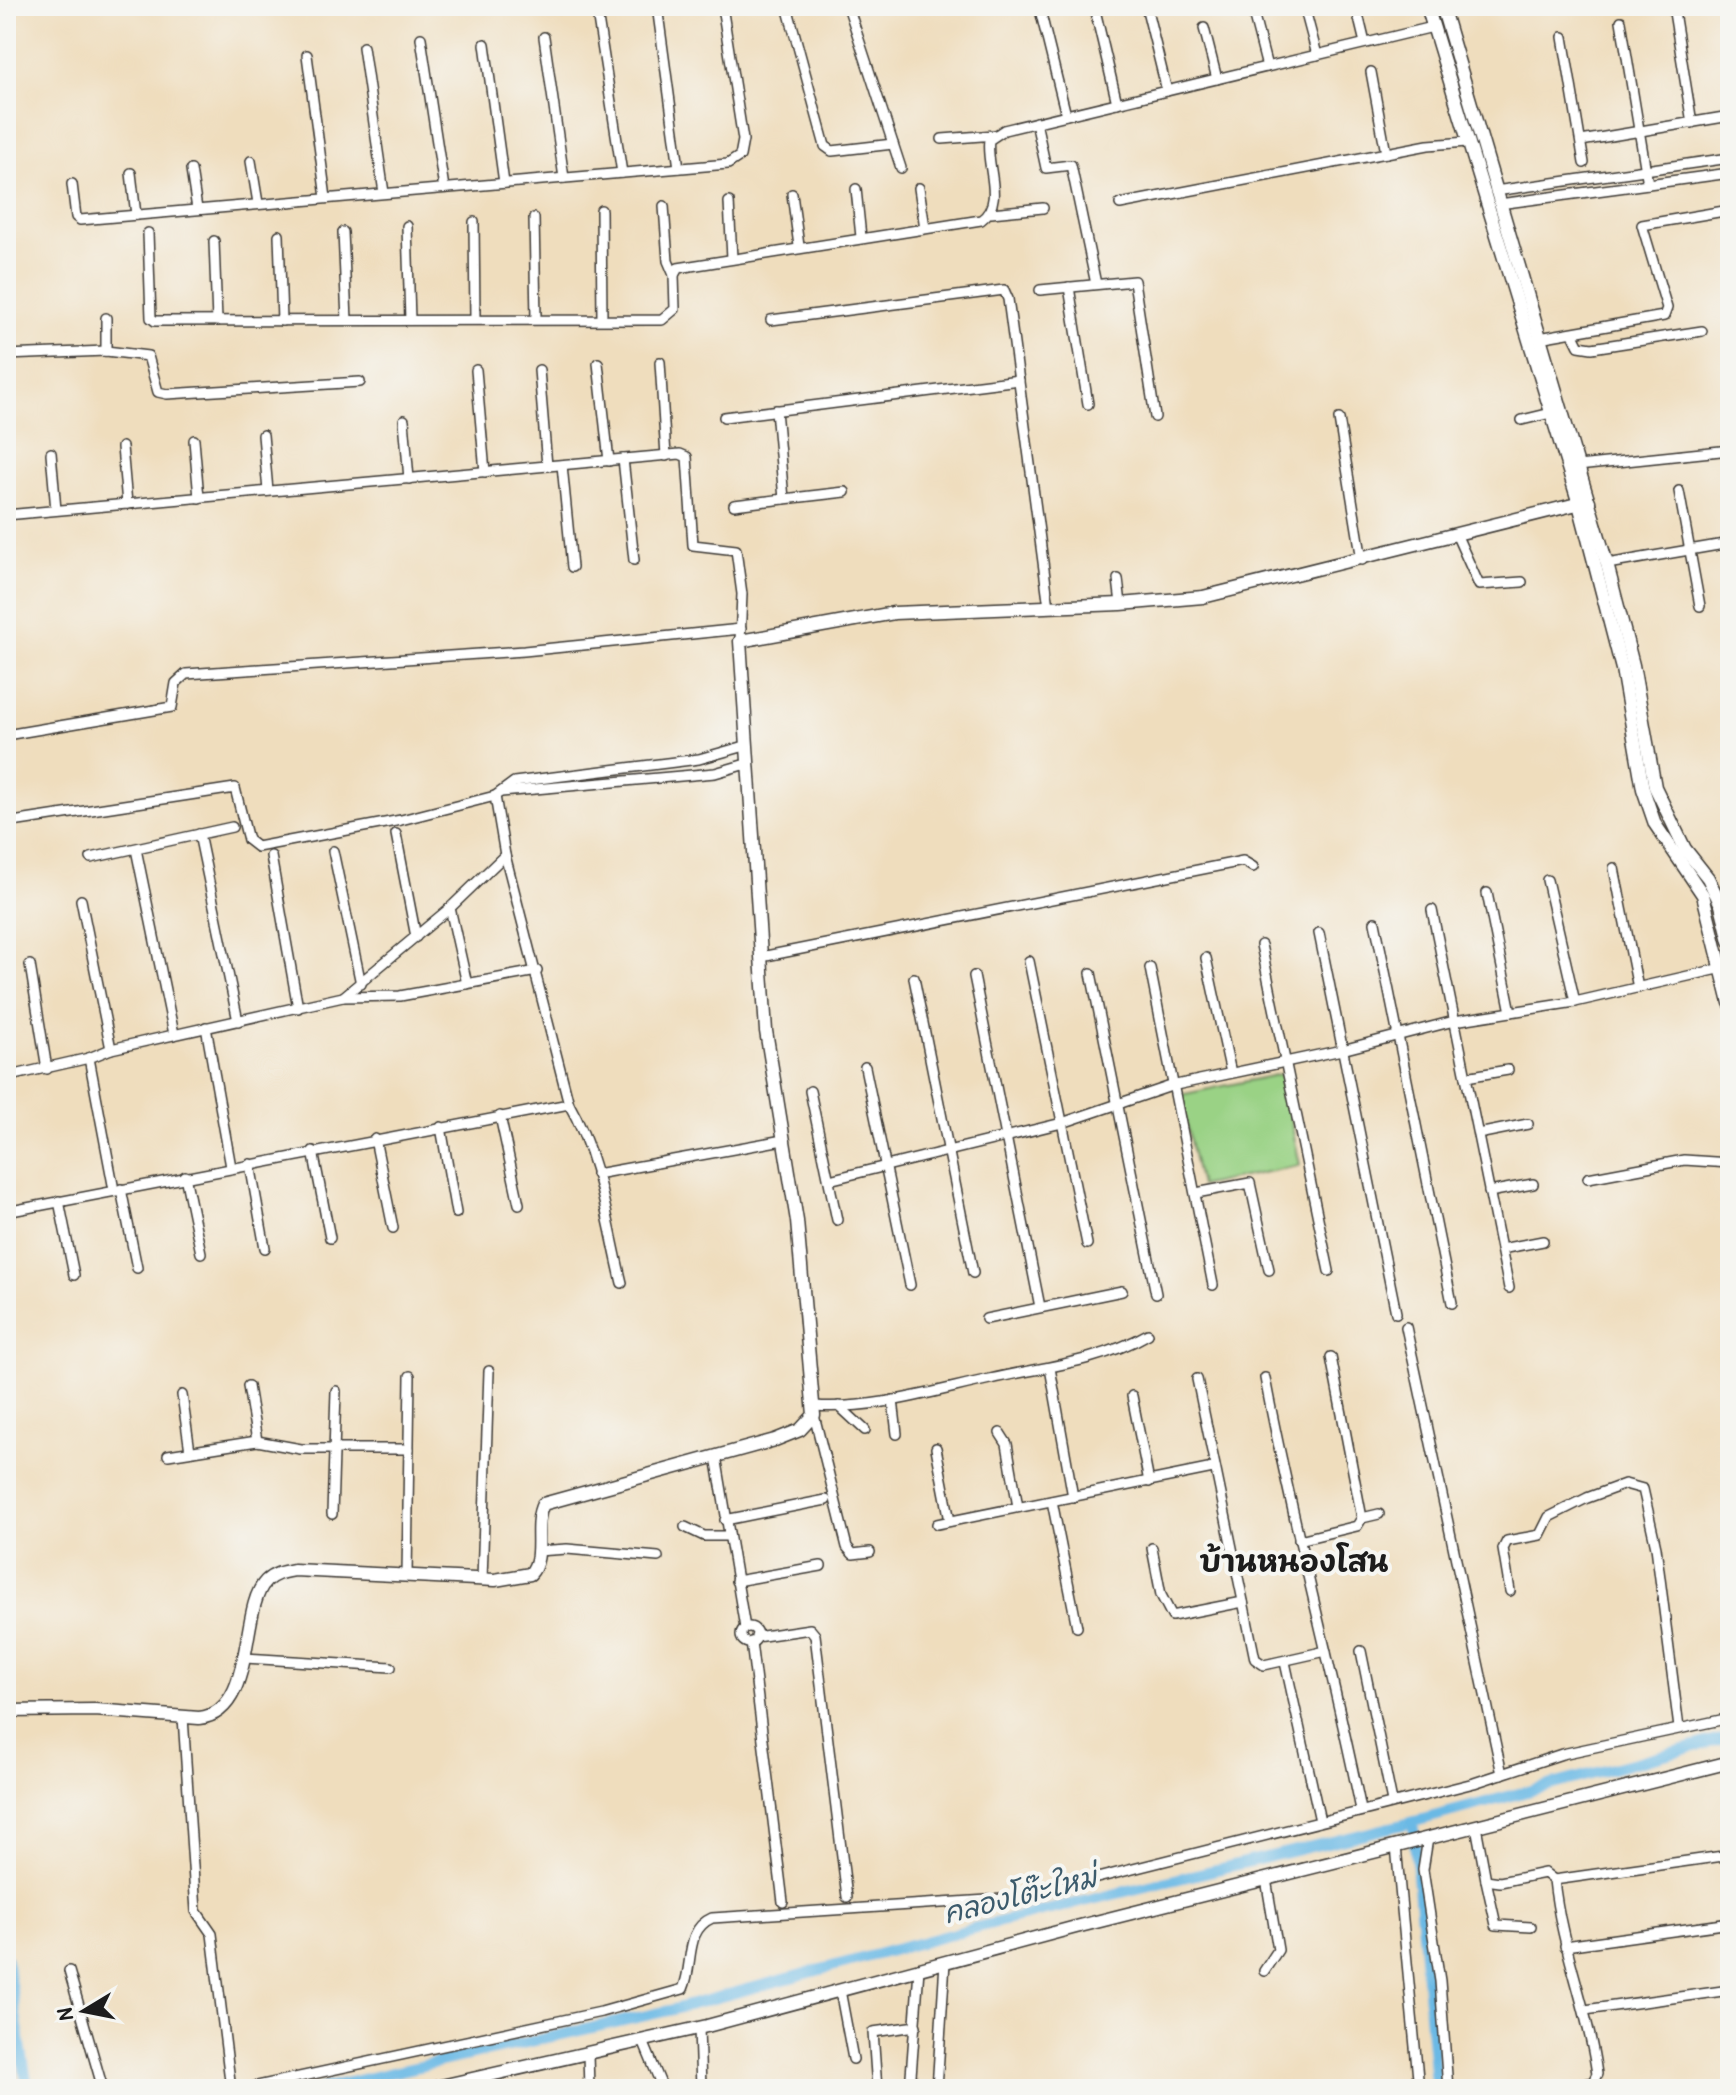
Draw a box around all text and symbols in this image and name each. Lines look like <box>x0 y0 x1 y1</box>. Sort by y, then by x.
district label: บ้านหนองโสน <box>1199 1541 1389 1581</box>
water label: คลองโต๊ะใหม่ <box>940 1856 1105 1932</box>
north arrow <box>44 1971 124 2051</box>
text: N <box>48 2006 80 2023</box>

